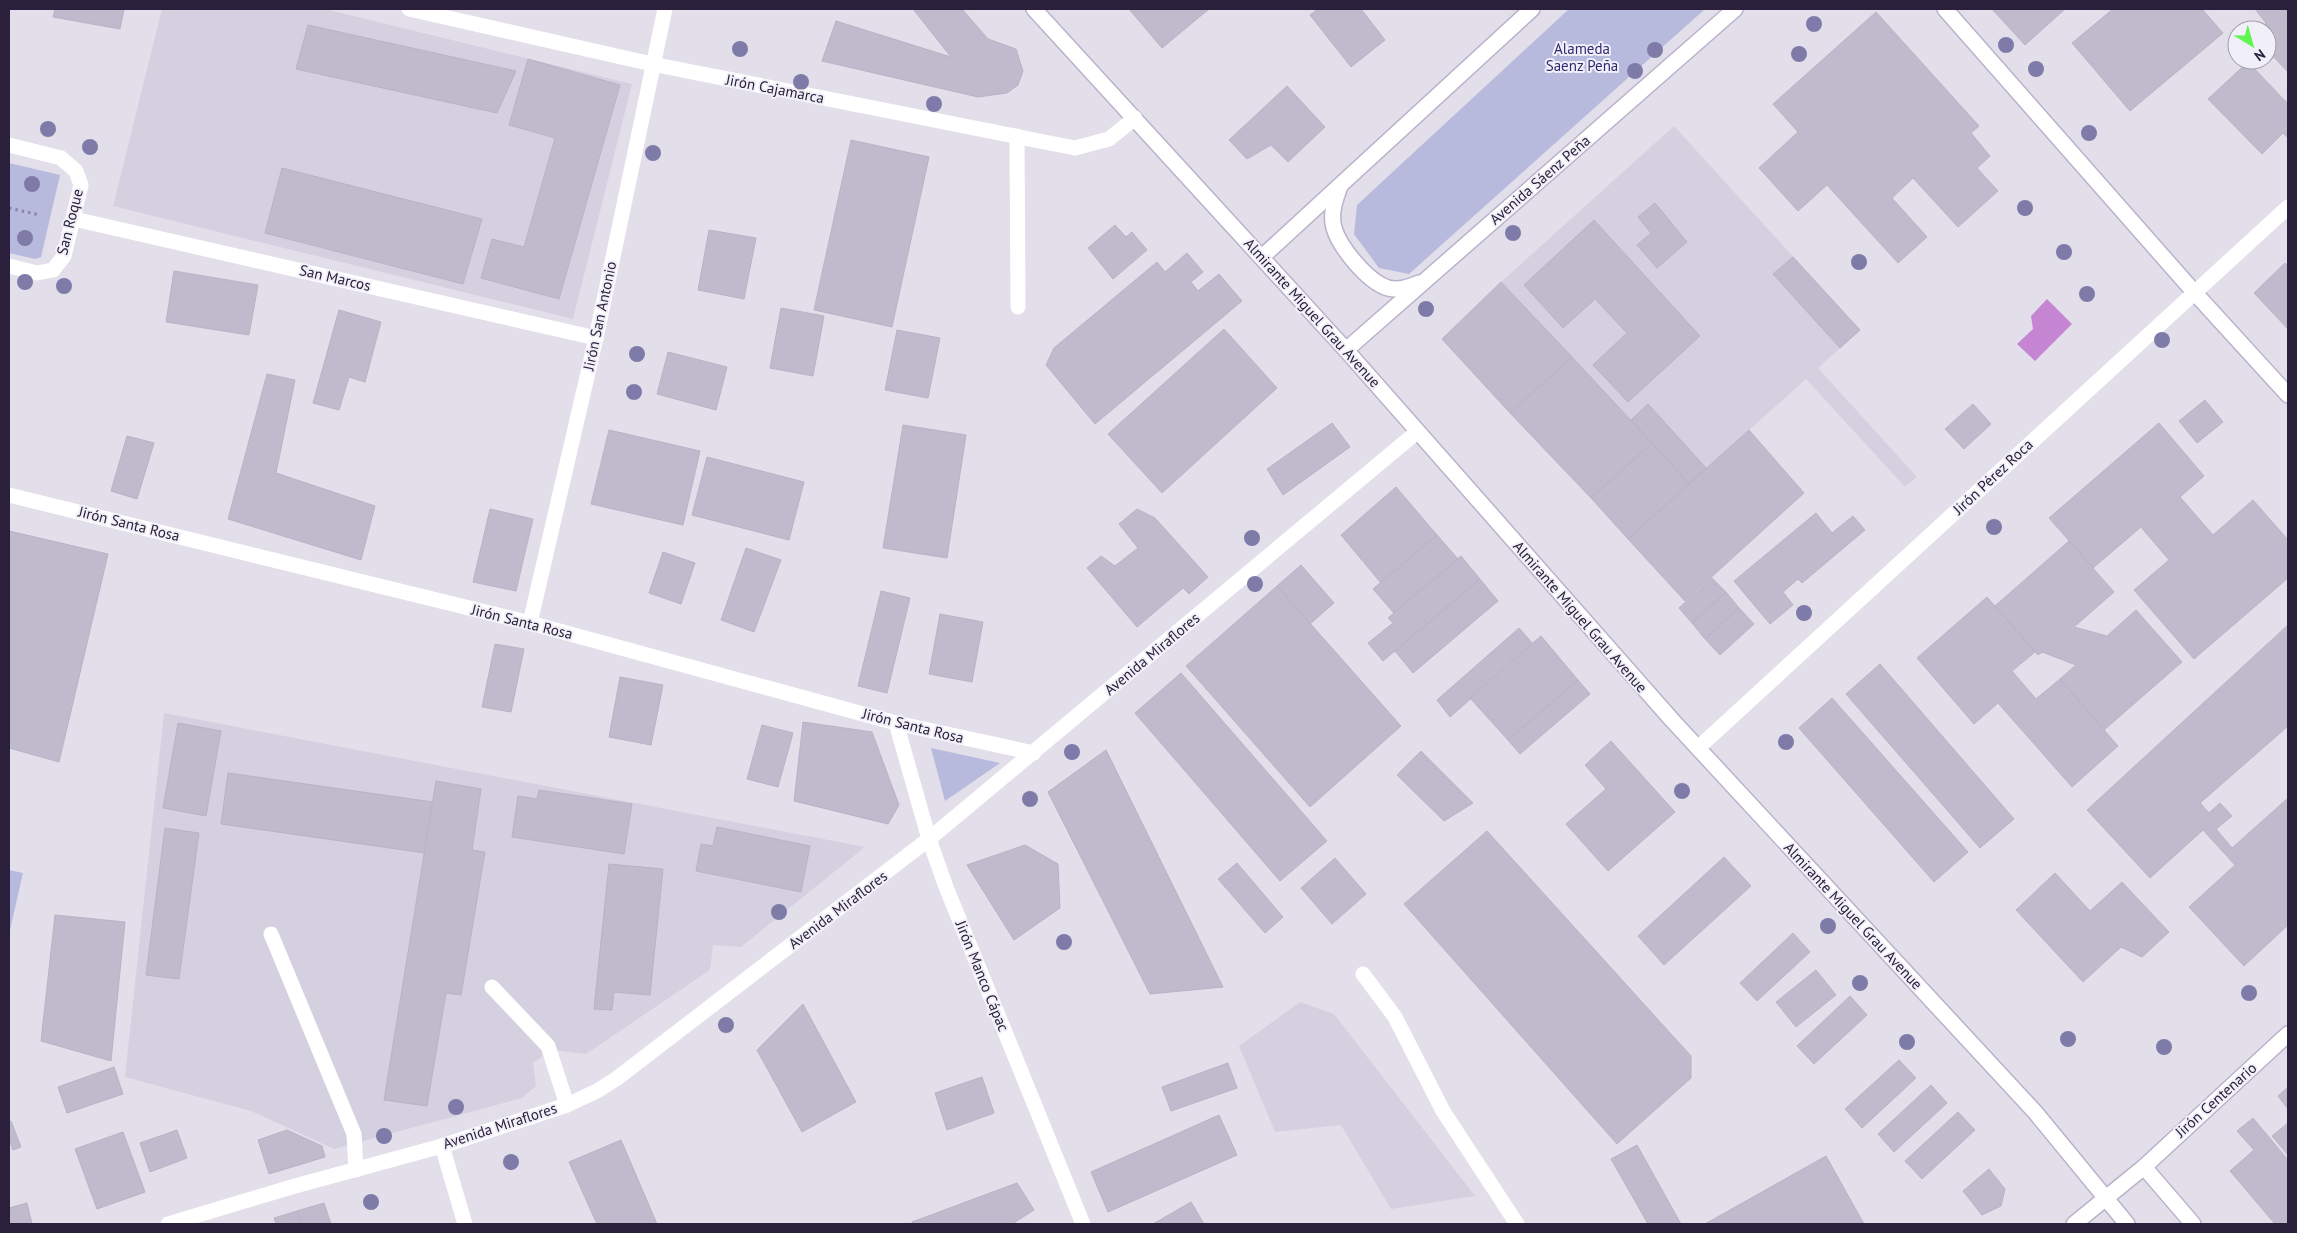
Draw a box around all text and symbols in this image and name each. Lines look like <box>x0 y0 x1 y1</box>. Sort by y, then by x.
north arrow <box>2227 20 2277 70</box>
park label: Alameda Saenz Peña <box>1546 39 1618 75</box>
text: N <box>2251 45 2269 65</box>
street label: Jirón Cajamarca <box>723 69 826 107</box>
street label: Avenida Sáenz Peña <box>1485 131 1594 229</box>
street label: San Roque <box>52 187 87 257</box>
street label: Almirante Miguel Grau Avenue <box>1240 234 1385 391</box>
street label: San Marcos <box>298 260 373 295</box>
street label: Jirón San Antonio <box>578 260 620 373</box>
street label: Jirón Pérez Roca <box>1948 435 2037 519</box>
street label: Jirón Santa Rosa <box>75 501 182 545</box>
street label: Almirante Miguel Grau Avenue <box>1509 537 1651 696</box>
street label: Jirón Santa Rosa <box>468 599 575 643</box>
street label: Avenida Miraflores <box>1100 608 1203 699</box>
street label: Jirón Santa Rosa <box>859 703 966 747</box>
street label: Almirante Miguel Grau Avenue <box>1780 838 1927 993</box>
street label: Avenida Miraflores <box>784 866 891 953</box>
street label: Jirón Manco Cápac <box>951 917 1013 1034</box>
street label: Jirón Centenario <box>2170 1058 2260 1142</box>
street label: Avenida Miraflores <box>440 1098 559 1153</box>

